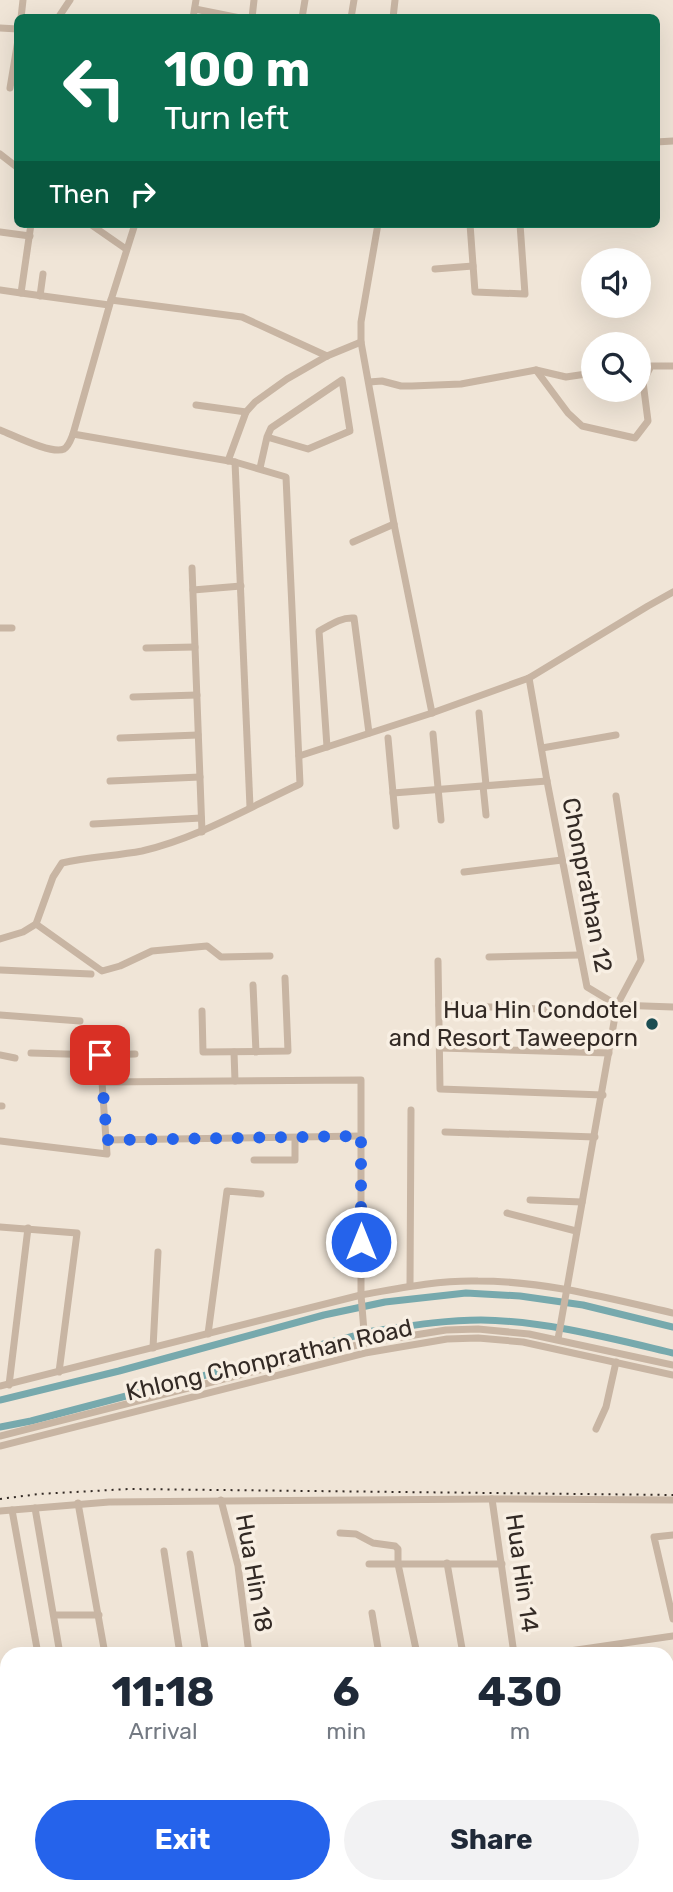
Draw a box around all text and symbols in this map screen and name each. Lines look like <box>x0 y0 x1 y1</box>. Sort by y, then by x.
text: 100 m <box>164 40 310 98</box>
icon: left <box>49 42 140 133</box>
text: Turn left <box>164 99 289 137</box>
icon: right <box>124 175 162 213</box>
text: Then <box>49 179 110 210</box>
map controls <box>581 248 651 402</box>
button: sound <box>581 248 651 318</box>
button: search <box>581 332 651 402</box>
street label: Chonprathan 12 <box>556 795 618 975</box>
place label: Hua Hin Condotel and Resort Taweeporn <box>389 996 638 1052</box>
marker: Hua Hin Condotel and Resort Taweeporn <box>644 1016 660 1032</box>
pin <box>70 1025 130 1085</box>
icon: arrive <box>81 1036 119 1074</box>
position arrow <box>324 1205 398 1279</box>
street label: Khlong Chonprathan Road <box>123 1313 415 1407</box>
street label: Hua Hin 18 <box>230 1512 278 1634</box>
street label: Hua Hin 14 <box>500 1512 544 1634</box>
text: 11:18 <box>111 1667 215 1717</box>
text: 6 <box>333 1667 360 1717</box>
text: 430 <box>478 1667 563 1717</box>
text: Arrival <box>129 1717 198 1745</box>
text: min <box>326 1717 366 1745</box>
text: m <box>510 1717 530 1745</box>
button: Exit <box>35 1800 330 1880</box>
button: Share <box>344 1800 639 1880</box>

